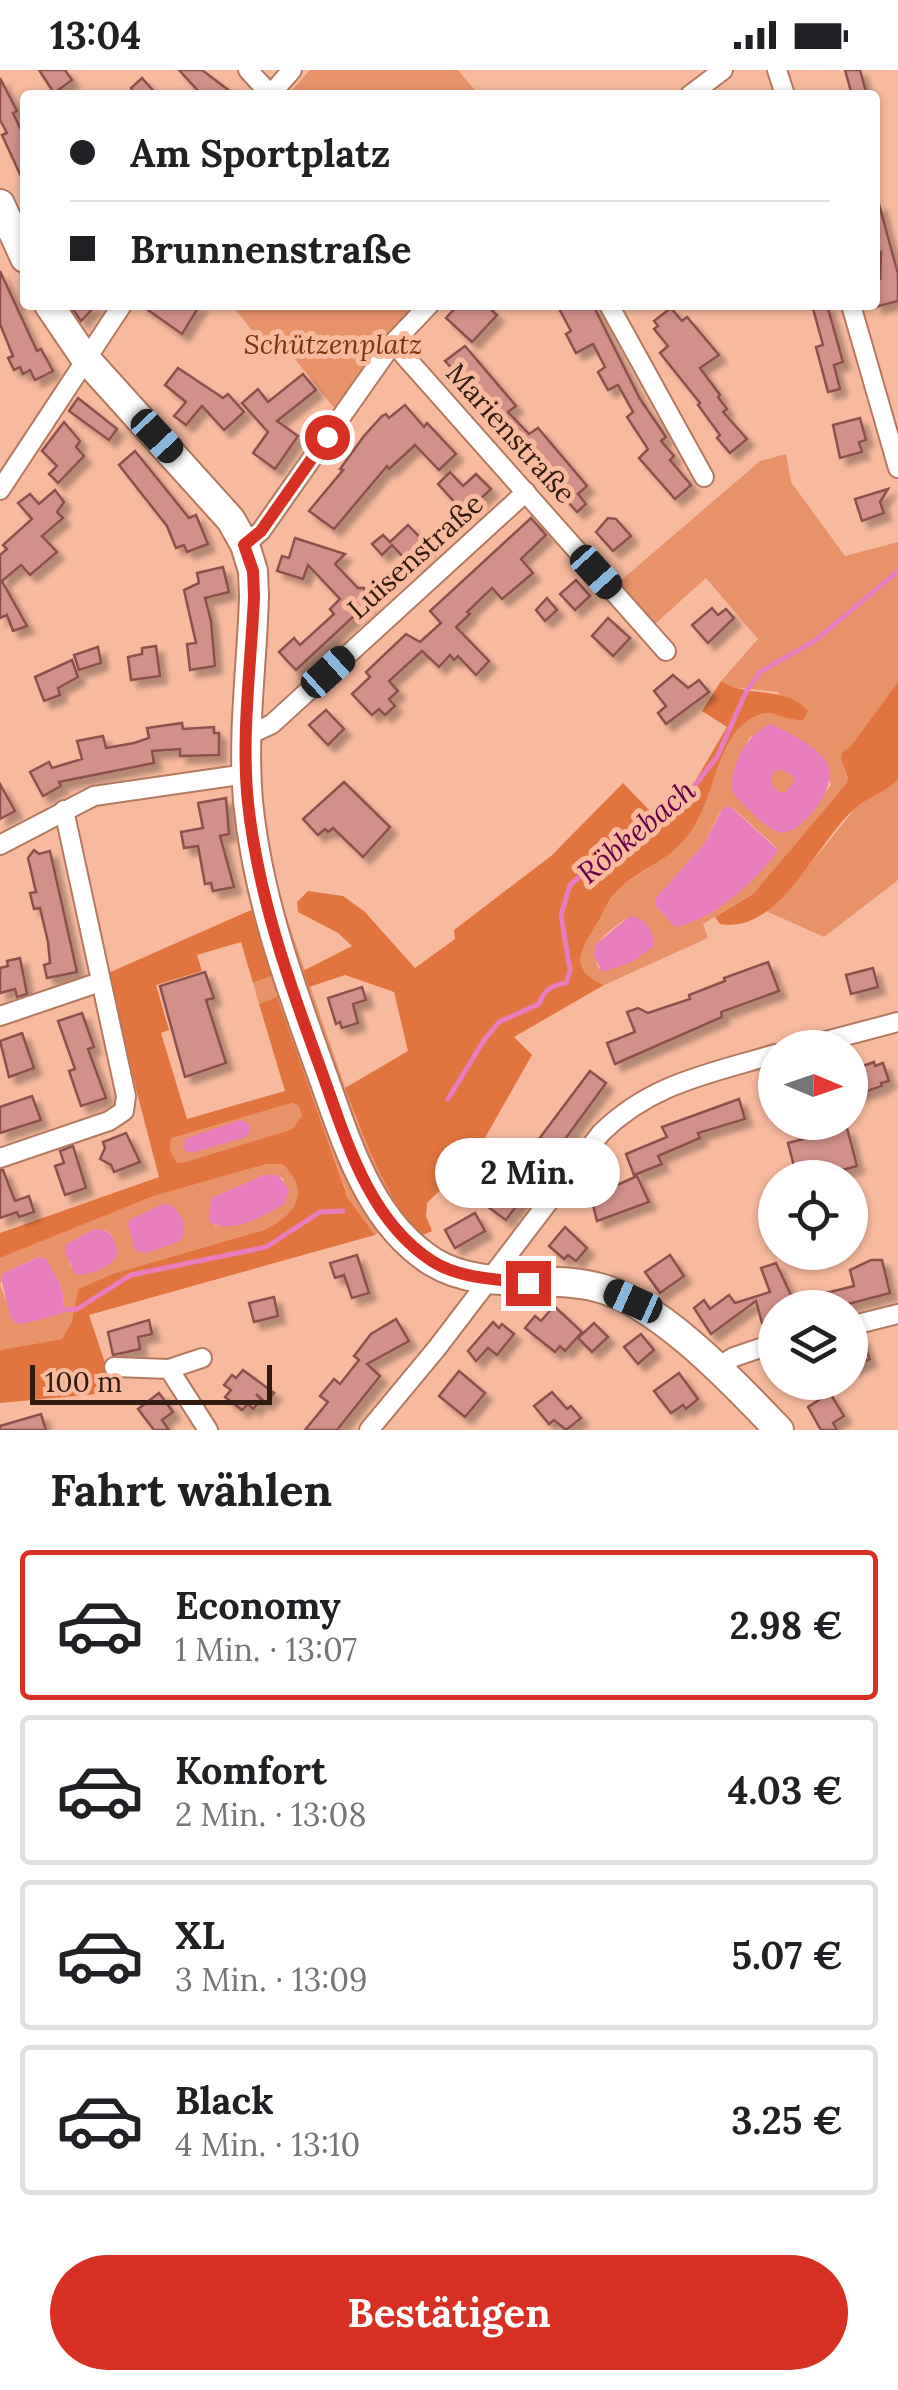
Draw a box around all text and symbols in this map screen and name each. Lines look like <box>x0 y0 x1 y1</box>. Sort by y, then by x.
text: 13:04 <box>50 11 141 59</box>
text: Am Sportplatz <box>130 129 390 177</box>
text: Brunnenstraße <box>130 225 411 273</box>
park label: Schützenplatz <box>244 326 422 362</box>
street label: Marienstraße <box>438 355 584 511</box>
car <box>126 404 188 468</box>
route start <box>305 415 350 460</box>
street label: Luisenstraße <box>340 486 490 626</box>
car <box>565 540 627 604</box>
car <box>296 641 360 703</box>
water label: Röbkebach <box>569 771 703 891</box>
north arrow <box>758 1030 868 1140</box>
map controls <box>758 1030 868 1400</box>
callout: 2 Min. <box>436 1138 620 1208</box>
text: 2 Min. <box>480 1152 575 1193</box>
button: locate <box>758 1160 868 1270</box>
route end <box>506 1261 551 1306</box>
car <box>599 1275 667 1327</box>
button: layers <box>758 1290 868 1400</box>
scale bar <box>30 1360 272 1404</box>
text: 100 m <box>45 1364 122 1400</box>
text: Fahrt wählen <box>50 1461 332 1518</box>
icon: car <box>55 1580 145 1670</box>
text: Economy <box>175 1581 341 1629</box>
text: 2.98 € <box>730 1601 843 1649</box>
text: 1 Min. · 13:07 <box>175 1629 357 1670</box>
icon: car <box>55 1745 145 1835</box>
text: Komfort <box>175 1746 327 1794</box>
text: 4.03 € <box>728 1766 843 1814</box>
text: 2 Min. · 13:08 <box>175 1794 366 1835</box>
icon: car <box>55 1910 145 2000</box>
text: XL <box>175 1911 225 1959</box>
text: 5.07 € <box>731 1931 843 1979</box>
text: 3 Min. · 13:09 <box>175 1959 368 2000</box>
icon: car <box>55 2075 145 2165</box>
text: Black <box>175 2076 274 2124</box>
text: 3.25 € <box>731 2096 843 2144</box>
text: 4 Min. · 13:10 <box>175 2124 360 2165</box>
button: Bestätigen <box>50 2255 848 2370</box>

